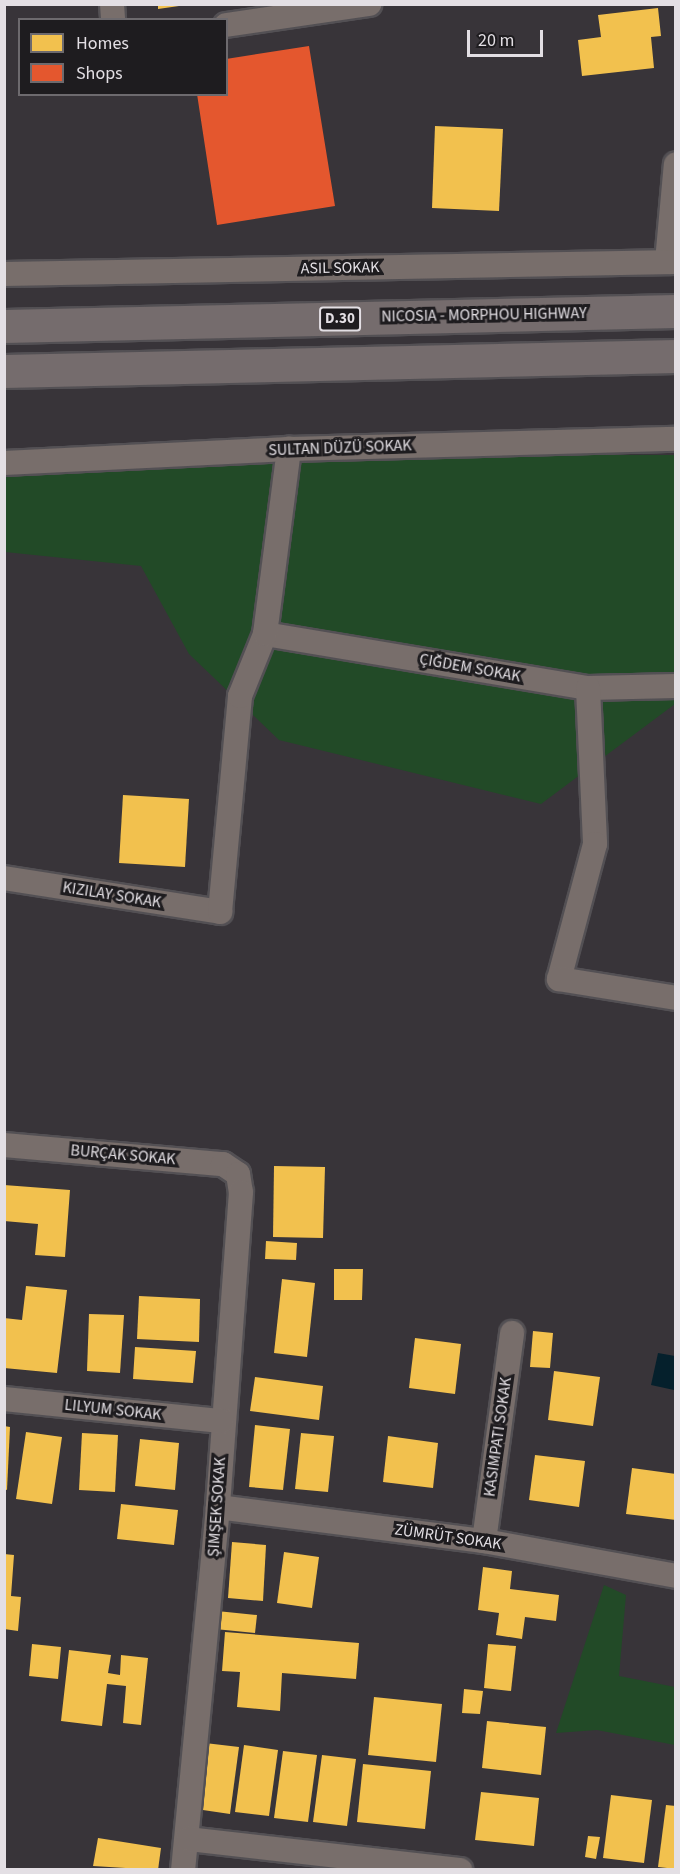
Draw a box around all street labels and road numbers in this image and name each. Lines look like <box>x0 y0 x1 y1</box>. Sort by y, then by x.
street label: ASIL SOKAK <box>301 258 379 278</box>
street label: NICOSIA - MORPHOU HIGHWAY <box>381 304 587 326</box>
road number: D.30 <box>319 307 361 331</box>
street label: SULTAN DÜZÜ SOKAK <box>268 436 412 460</box>
street label: ÇIĞDEM SOKAK <box>418 650 522 686</box>
street label: KIZILAY SOKAK <box>61 878 163 912</box>
street label: BURÇAK SOKAK <box>70 1141 176 1169</box>
street label: KASIMPATI SOKAK <box>480 1376 516 1498</box>
street label: LILYUM SOKAK <box>64 1395 162 1425</box>
street label: ŞIMŞEK SOKAK <box>204 1456 230 1558</box>
street label: ZÜMRÜT SOKAK <box>393 1520 503 1554</box>

